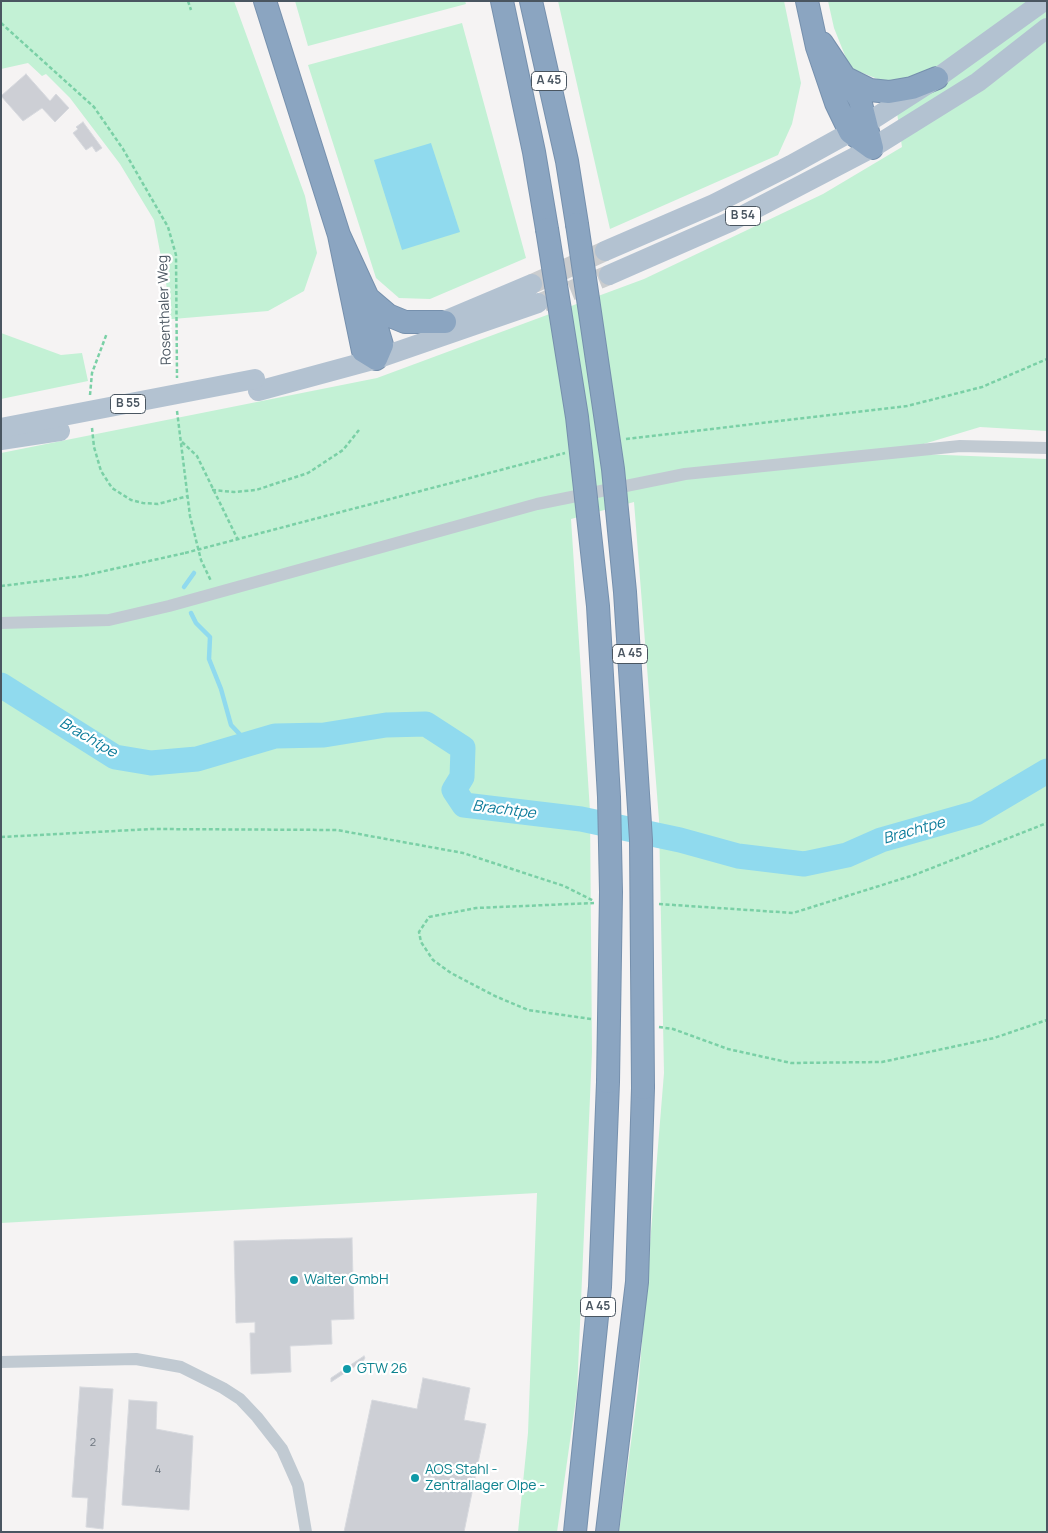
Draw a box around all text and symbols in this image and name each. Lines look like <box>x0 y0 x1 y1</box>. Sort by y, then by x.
road number: A 45 <box>532 72 566 90</box>
road number: B 54 <box>726 207 760 226</box>
street label: Rosenthaler Weg <box>155 255 175 365</box>
road number: B 55 <box>110 394 146 414</box>
road number: A 45 <box>612 644 648 664</box>
water label: Brachtpe <box>56 714 120 762</box>
water label: Brachtpe <box>471 797 537 823</box>
water label: Brachtpe <box>881 814 947 848</box>
place label: Walter GmbH <box>304 1272 388 1288</box>
marker: Walter GmbH <box>288 1274 300 1286</box>
road number: A 45 <box>580 1298 616 1316</box>
place label: GTW 26 <box>357 1361 408 1377</box>
marker: GTW 26 <box>341 1363 353 1375</box>
house number: 2 <box>90 1436 96 1450</box>
place label: AOS Stahl - Zentrallager Olpe - <box>425 1462 545 1494</box>
house number: 4 <box>155 1463 161 1477</box>
marker: AOS Stahl - Zentrallager Olpe - <box>409 1472 421 1484</box>

